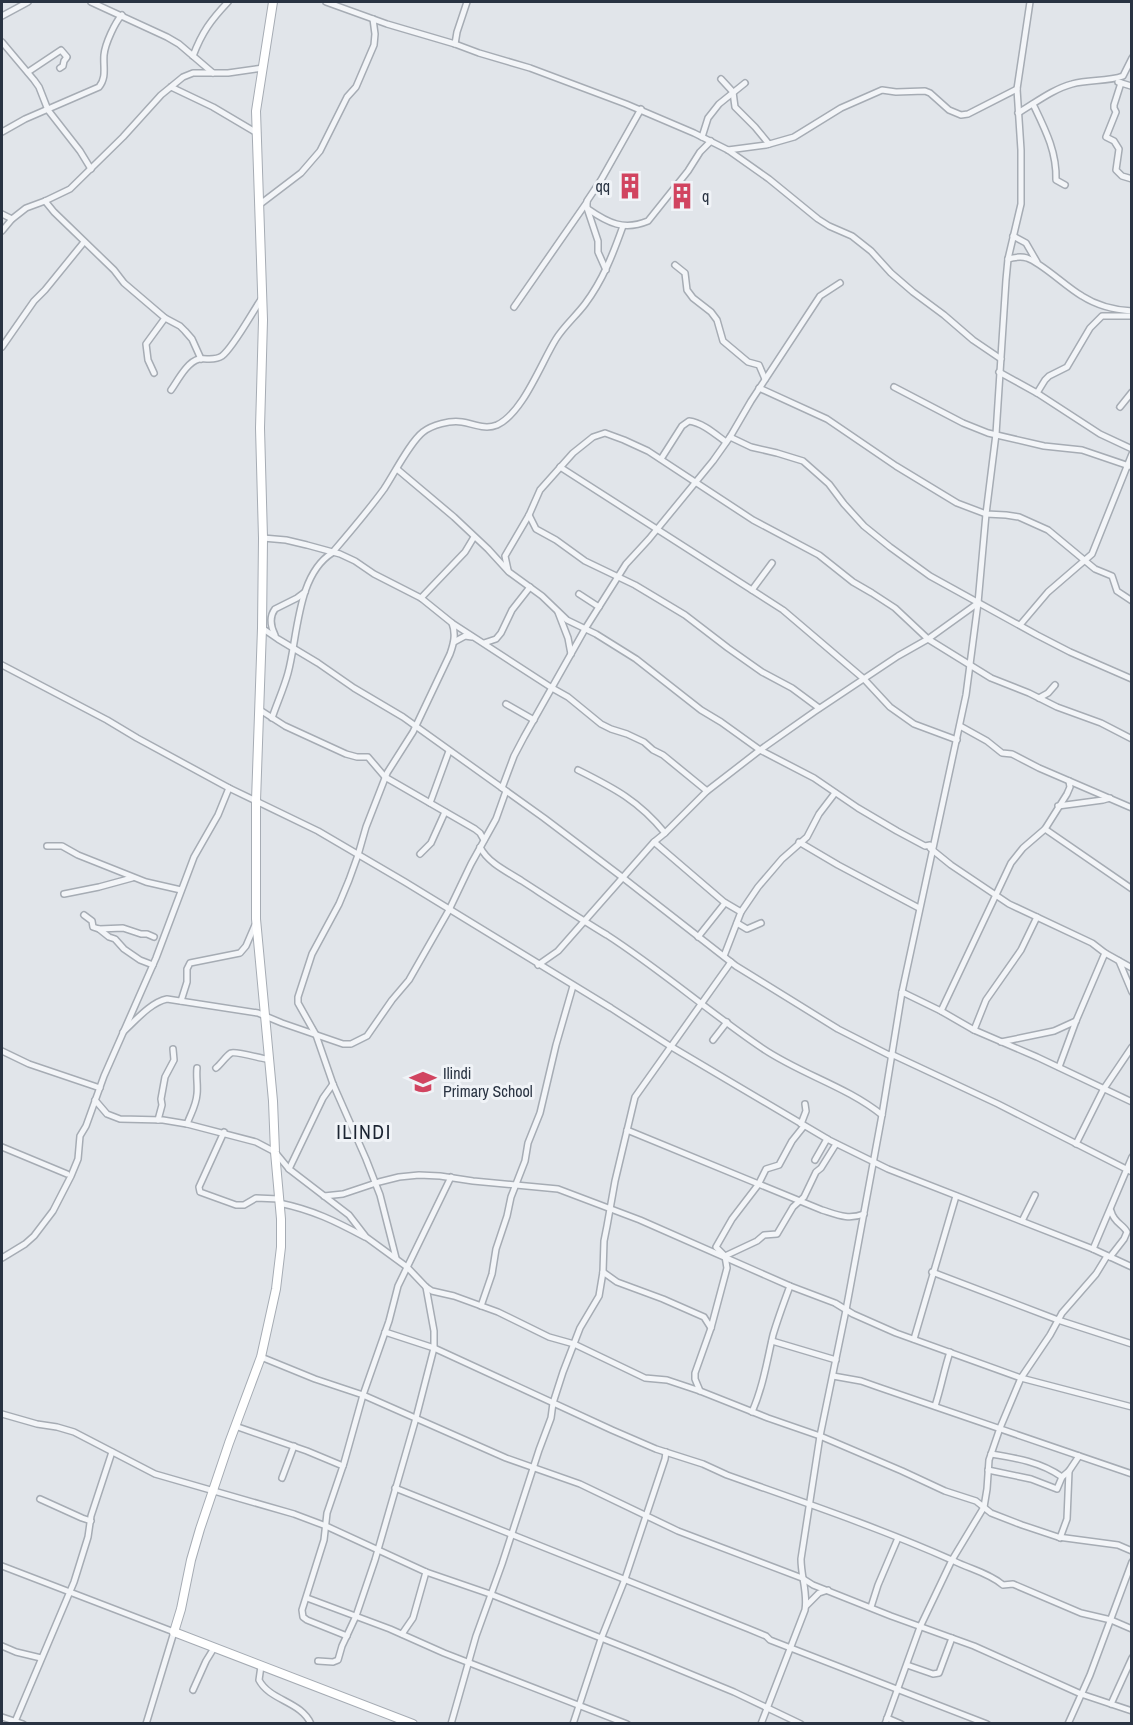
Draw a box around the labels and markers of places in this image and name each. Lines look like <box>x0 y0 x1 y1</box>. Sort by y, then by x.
building icon: qq <box>615 171 645 201</box>
place label: qq <box>595 175 610 197</box>
building icon: q <box>667 181 697 211</box>
place label: q <box>702 185 709 207</box>
place label: Ilindi Primary School <box>443 1062 533 1102</box>
school or university icon: Ilindi Primary School <box>408 1067 438 1097</box>

